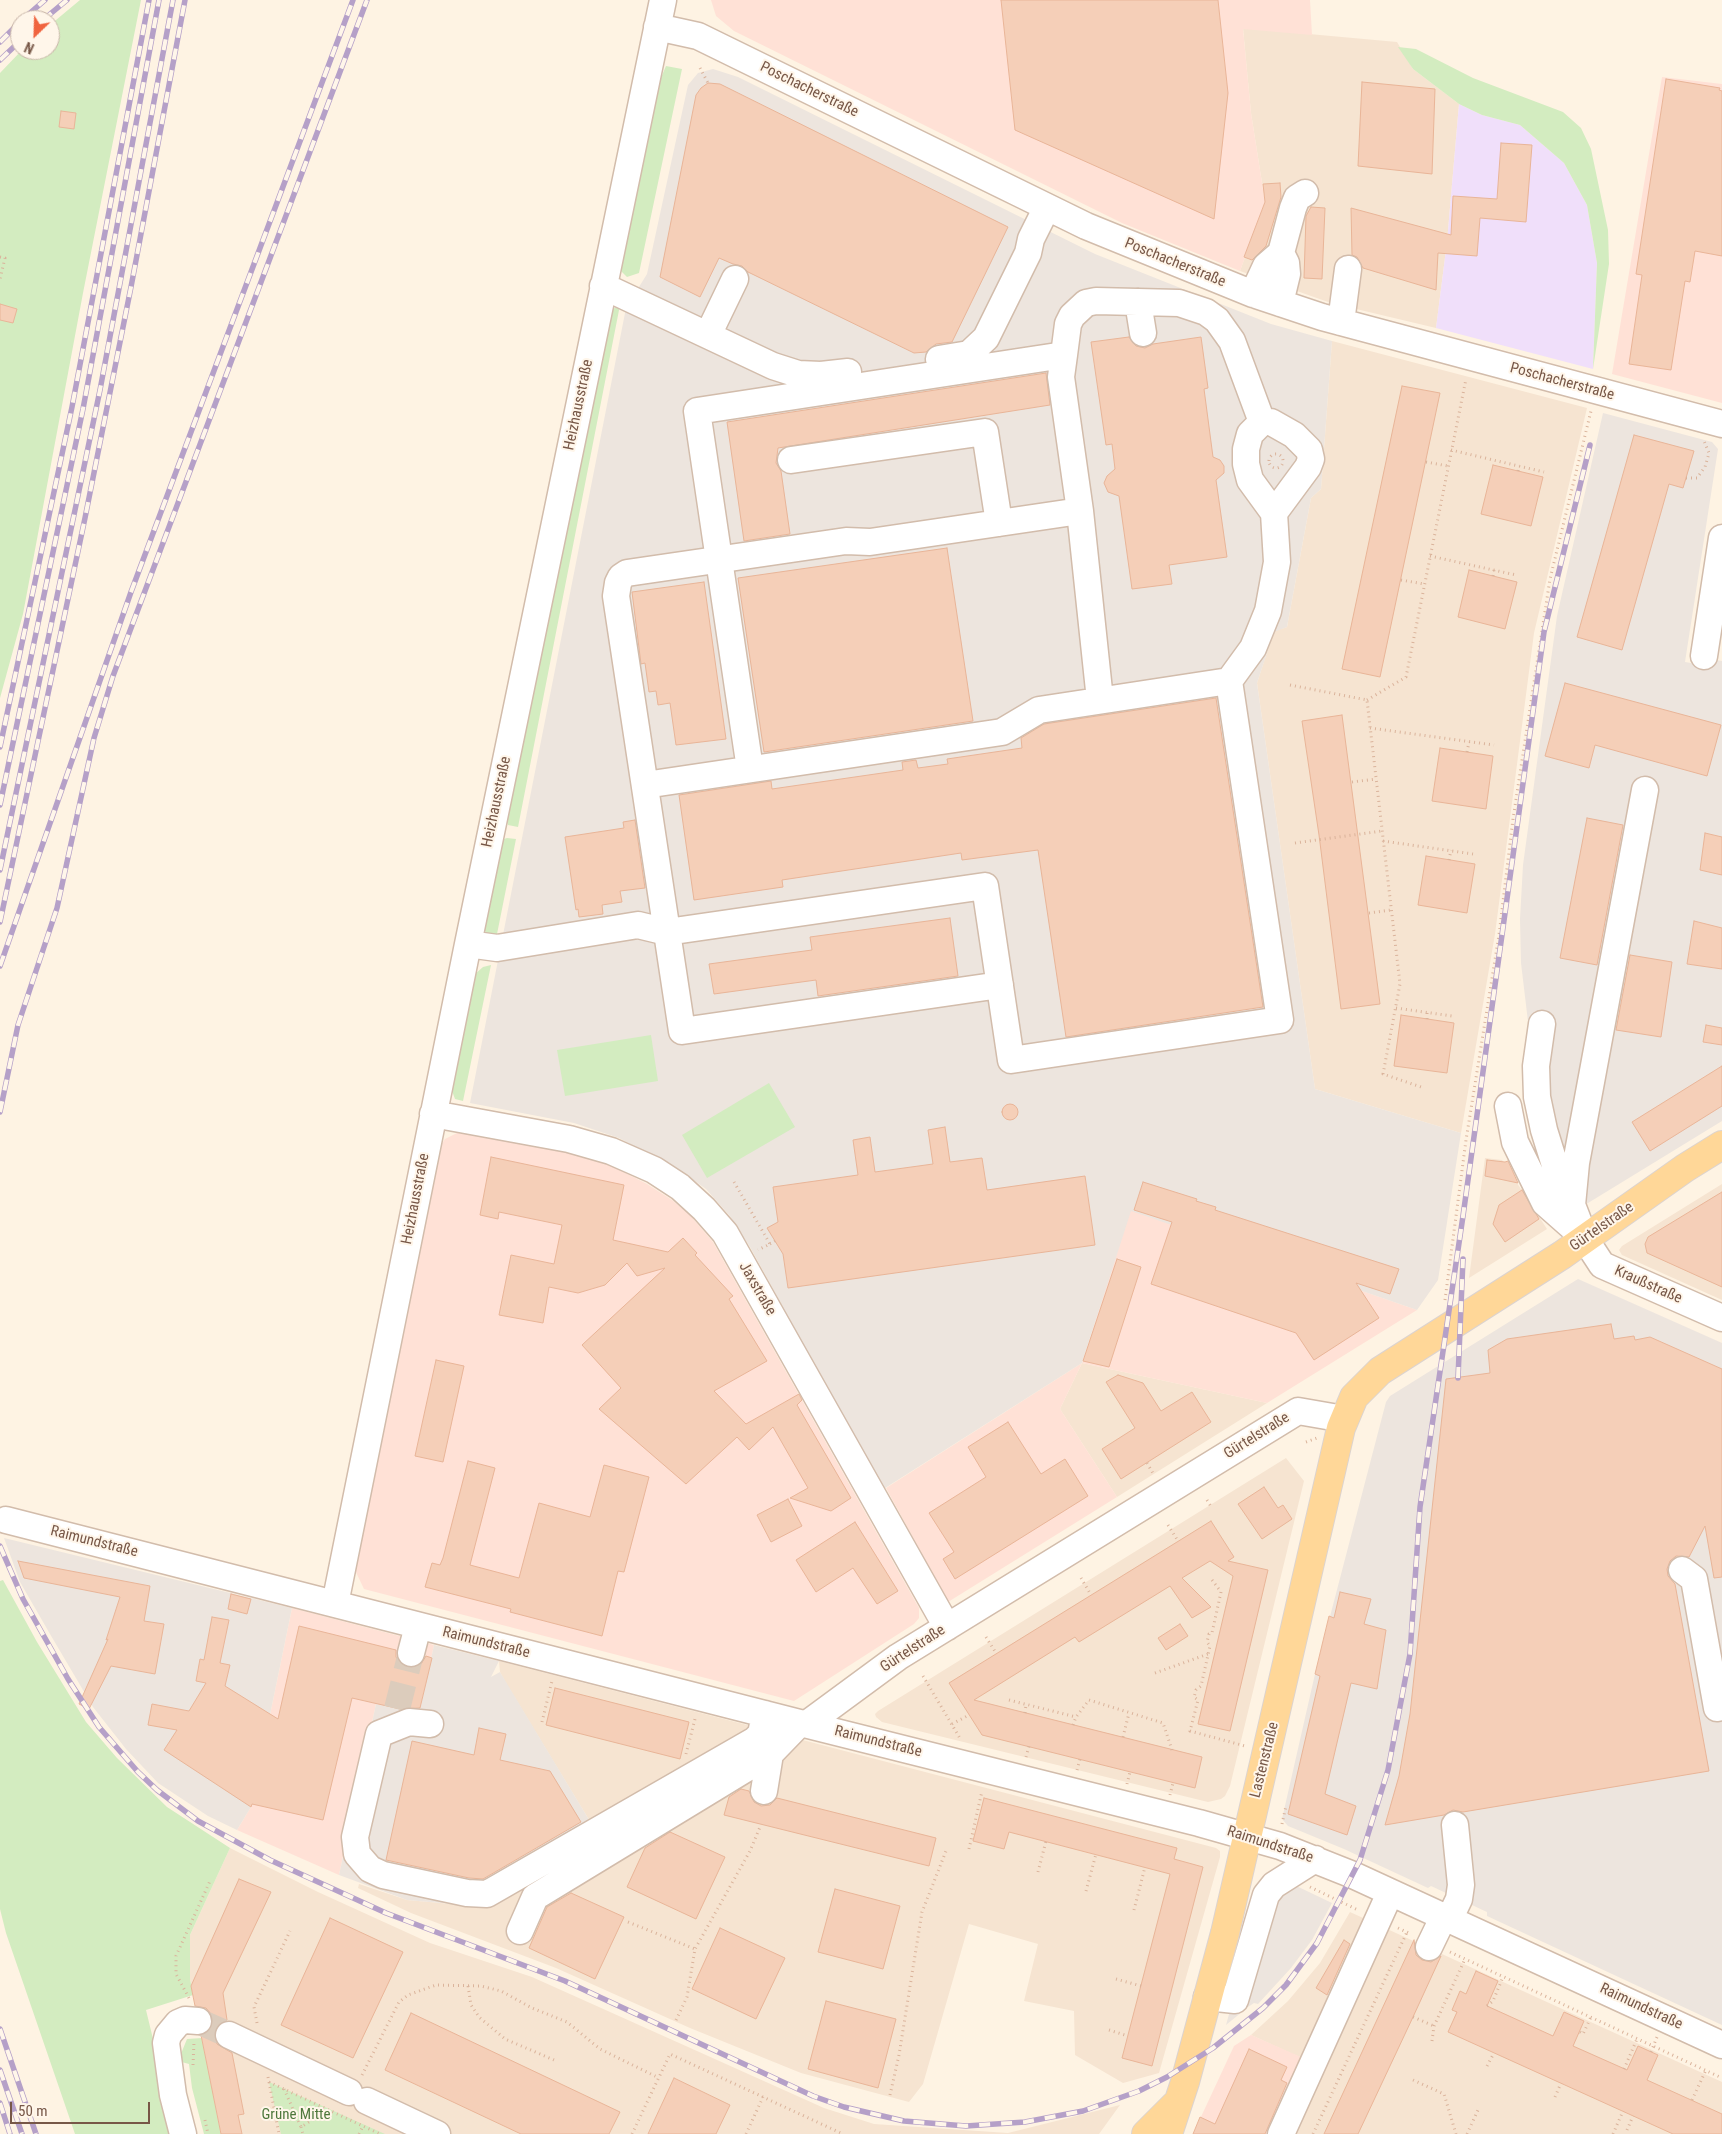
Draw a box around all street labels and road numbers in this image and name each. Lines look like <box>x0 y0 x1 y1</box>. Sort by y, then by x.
street label: Poschacherstraße <box>757 58 861 122</box>
street label: Poschacherstraße <box>1122 235 1228 291</box>
street label: Heizhausstraße <box>561 358 597 452</box>
street label: Poschacherstraße <box>1508 359 1616 405</box>
street label: Heizhausstraße <box>479 755 515 849</box>
street label: Heizhausstraße <box>398 1152 434 1246</box>
street label: Gürtelstraße <box>1567 1199 1637 1255</box>
street label: Jaxstraße <box>735 1259 779 1319</box>
street label: Kraußstraße <box>1611 1262 1685 1308</box>
street label: Gürtelstraße <box>1221 1409 1293 1463</box>
street label: Raimundstraße <box>48 1522 140 1562</box>
street label: Gürtelstraße <box>877 1621 949 1677</box>
street label: Raimundstraße <box>440 1623 532 1663</box>
street label: Lastenstraße <box>1247 1720 1283 1800</box>
street label: Raimundstraße <box>832 1722 924 1762</box>
street label: Raimundstraße <box>1225 1823 1315 1867</box>
street label: Raimundstraße <box>1597 1980 1685 2034</box>

